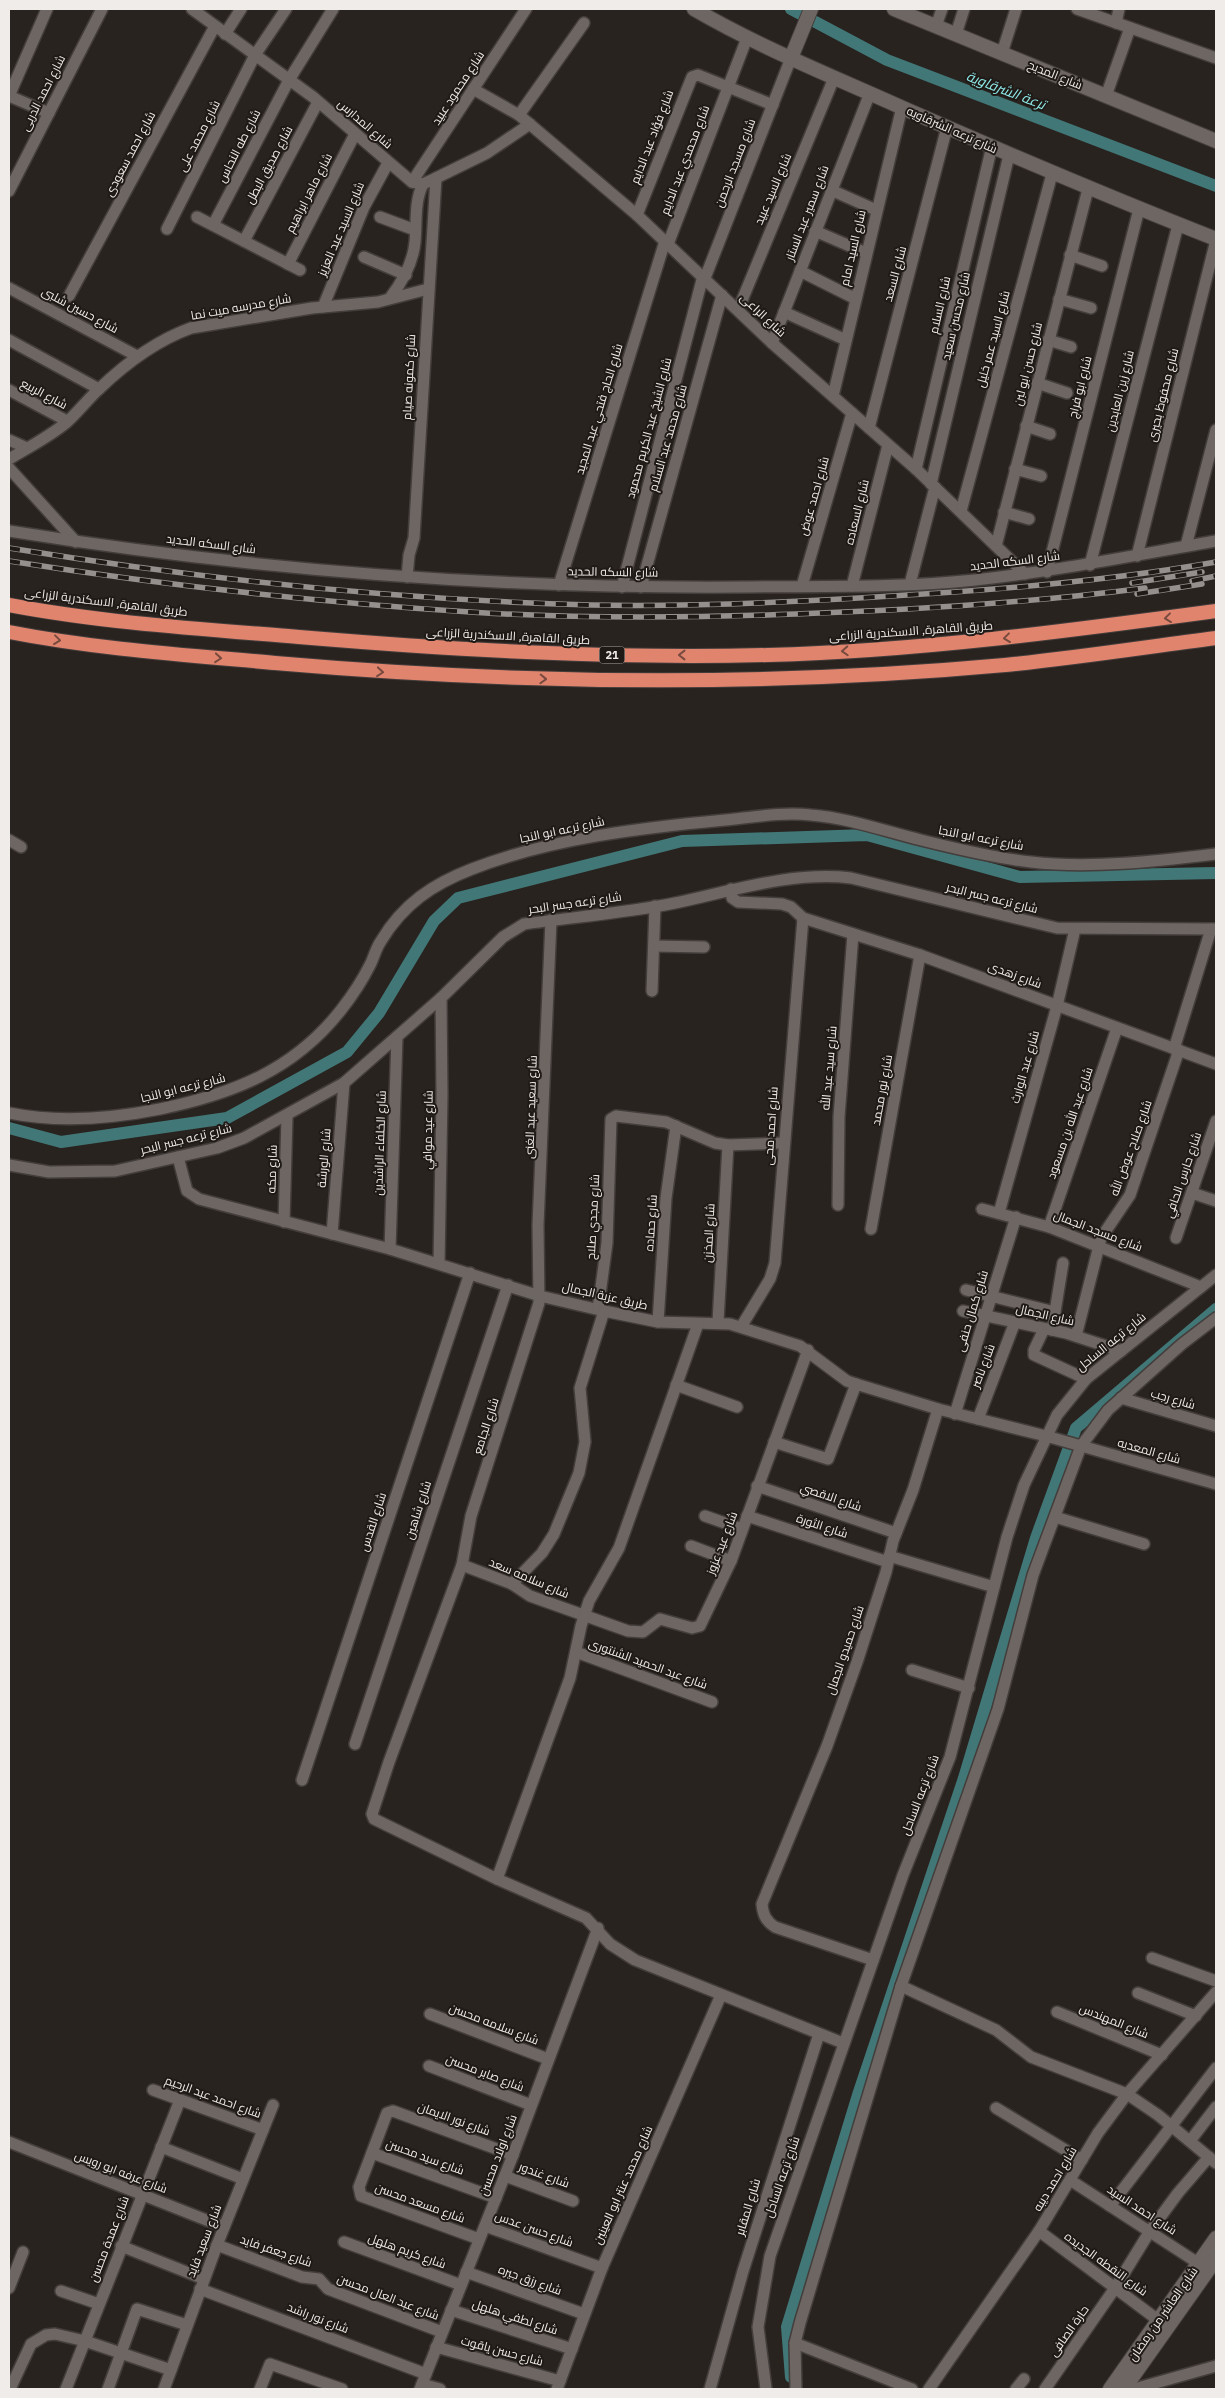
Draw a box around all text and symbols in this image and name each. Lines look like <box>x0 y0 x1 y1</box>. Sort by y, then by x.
street label: شارع محمود عبيد <box>428 48 488 128</box>
street label: شارع احمد الدربى <box>17 52 69 134</box>
street label: شارع المديح <box>1025 57 1085 93</box>
water label: ترعة الشرقاوية <box>964 67 1050 114</box>
street label: شارع فؤاد عبد الدايم <box>627 88 677 186</box>
street label: شارع المدارس <box>334 96 396 152</box>
street label: شارع محمد على <box>174 98 224 174</box>
street label: شارع محمدي عبد الدايم <box>657 103 715 218</box>
street label: شارع ترعه الشرقاويه <box>904 103 1000 157</box>
street label: شارع طه النحاس <box>214 107 264 185</box>
street label: شارع احمد سعودى <box>101 109 159 199</box>
street label: شارع مسجد الرحمن <box>711 116 759 210</box>
street label: شارع صديق البطل <box>242 123 296 207</box>
street label: شارع ماهر ابراهيم <box>282 150 336 236</box>
street label: شارع السيد عبيد <box>751 151 795 227</box>
street label: شارع سمير عبد الستار <box>781 163 833 264</box>
street label: شارع السيد عبد العزيز <box>313 179 368 280</box>
street label: شارع السيد امام <box>836 208 870 288</box>
street label: شارع السعد <box>880 244 910 304</box>
street label: شارع محسن سعيد <box>938 270 974 362</box>
street label: شارع السلام <box>926 275 954 335</box>
street label: شارع حسين شلبى <box>39 283 121 337</box>
street label: شارع السيد عمر خليل <box>972 289 1014 389</box>
street label: شارع مدرسه ميت نما <box>190 290 293 324</box>
street label: شارع الراعى <box>737 290 789 340</box>
street label: شارع حسن ابو لبن <box>1010 321 1046 407</box>
street label: شارع كمونه صيام <box>399 334 419 420</box>
street label: شارع الحاج فتحي عبد المجيد <box>571 341 629 477</box>
street label: شارع محفوظ بحيرى <box>1144 346 1182 443</box>
street label: شارع زين العابدين <box>1102 348 1138 433</box>
street label: شارع ابو فراج <box>1065 354 1095 420</box>
street label: شارع الشيخ عبد الكريم محمود <box>622 356 676 500</box>
street label: شارع الربيع <box>18 375 70 413</box>
street label: شارع محمد عبد السلام <box>645 383 691 493</box>
street label: شارع احمد عوض <box>795 454 833 537</box>
street label: شارع السعاده <box>841 478 873 546</box>
street label: شارع السكه الحديد <box>165 531 257 557</box>
street label: شارع السكه الحديد <box>969 548 1061 574</box>
street label: شارع السكه الحديد <box>568 563 658 581</box>
street label: طريق القاهرة, الاسكندرية الزراعى <box>24 584 189 619</box>
one-way arrow <box>1164 612 1172 623</box>
street label: طريق القاهرة, الاسكندرية الزراعى <box>829 617 994 644</box>
street label: طريق القاهرة, الاسكندرية الزراعى <box>426 624 591 647</box>
one-way arrow <box>1002 633 1011 643</box>
one-way arrow <box>53 634 61 645</box>
one-way arrow <box>840 645 848 656</box>
road number: 21 <box>600 646 624 664</box>
one-way arrow <box>678 650 686 660</box>
one-way arrow <box>215 652 223 663</box>
one-way arrow <box>377 666 385 677</box>
one-way arrow <box>539 674 547 684</box>
street label: شارع ترعه ابو النجا <box>518 813 606 847</box>
street label: شارع ترعه ابو النجا <box>937 822 1025 854</box>
street label: شارع ترعه جسر البحر <box>944 879 1040 917</box>
street label: شارع ترعه جسر البحر <box>526 889 623 918</box>
street label: شارع زهدى <box>986 958 1044 992</box>
street label: شارع سيد عبد الله <box>817 1025 841 1111</box>
street label: شارع عبد الوارث <box>1007 1029 1043 1105</box>
street label: شارع نور محمد <box>868 1053 896 1127</box>
street label: شارع سعيد عبد الغنى <box>521 1055 541 1159</box>
street label: شارع عبد الله بن مسعود <box>1043 1065 1097 1181</box>
street label: شارع ترعه ابو النجا <box>139 1070 227 1106</box>
street label: شارع احمد محى <box>760 1086 782 1166</box>
street label: شارع الخلفاء الراشدين <box>370 1090 390 1196</box>
street label: شارع عيد موافي <box>419 1090 439 1170</box>
street label: شارع صلاح عوض الله <box>1106 1098 1156 1198</box>
street label: شارع ترعه جسر البحر <box>138 1120 234 1158</box>
street label: شارع الورشة <box>313 1128 335 1188</box>
street label: شارع حارس الحافي <box>1161 1130 1207 1221</box>
street label: شارع مكه <box>263 1144 281 1194</box>
street label: شارع مجدي صلاح <box>583 1174 605 1260</box>
street label: شارع حماده <box>641 1194 661 1252</box>
street label: شارع المخزن <box>699 1203 719 1263</box>
street label: شارع مسجد الجمال <box>1051 1207 1145 1255</box>
street label: شارع كمال حنفى <box>952 1268 992 1354</box>
street label: طريق عزبة الجمال <box>561 1278 649 1313</box>
street label: شارع الجمال <box>1014 1301 1076 1329</box>
street label: شارع ترعه الساحل <box>1073 1309 1149 1375</box>
street label: شارع ناصر <box>967 1342 999 1391</box>
street label: شارع رجب <box>1149 1385 1197 1413</box>
street label: شارع الجامع <box>469 1396 503 1456</box>
street label: شارع المعديه <box>1116 1434 1182 1468</box>
street label: شارع شاهين <box>401 1478 435 1541</box>
street label: شارع الاقصي <box>798 1479 864 1517</box>
street label: شارع القدس <box>356 1490 390 1554</box>
street label: شارع عيد عزوز <box>702 1509 741 1578</box>
street label: شارع الثورة <box>794 1510 850 1542</box>
street label: شارع سلامه سعد <box>487 1554 572 1602</box>
street label: شارع حميدو الجمال <box>822 1603 868 1697</box>
street label: شارع عبد الحميد الشنتورى <box>586 1635 710 1693</box>
street label: شارع ترعه الساحل <box>897 1752 943 1838</box>
street label: شارع سلامه محسن <box>447 2000 541 2049</box>
street label: شارع المهندس <box>1077 2000 1151 2042</box>
street label: شارع صابر محسن <box>444 2051 526 2095</box>
street label: شارع احمد عبد الرحيم <box>163 2072 263 2122</box>
street label: شارع نور الايمان <box>416 2098 493 2140</box>
street label: شارع اولاد محسن <box>475 2112 521 2198</box>
street label: شارع محمد عنتر ابو العينين <box>590 2123 656 2247</box>
street label: شارع ترعه الساحل <box>761 2134 803 2220</box>
street label: شارع سيد محسن <box>384 2135 466 2179</box>
street label: شارع احمد ديبه <box>1029 2144 1081 2214</box>
street label: شارع عرفه ابو رويس <box>72 2147 170 2197</box>
street label: شارع غندور <box>516 2158 572 2192</box>
street label: شارع المقابر <box>731 2177 764 2238</box>
street label: شارع مسعد محسن <box>373 2179 467 2227</box>
street label: شارع احمد السيد <box>1104 2181 1180 2239</box>
street label: شارع عمدة محسن <box>85 2194 133 2284</box>
street label: شارع سعيد فايد <box>183 2202 225 2280</box>
street label: شارع حسن عدس <box>493 2207 575 2251</box>
street label: شارع النقطه الجديده <box>1061 2228 1151 2300</box>
street label: شارع كريم هلهل <box>366 2230 448 2273</box>
street label: شارع جعفر فايد <box>238 2231 314 2271</box>
street label: شارع رزق جيره <box>496 2261 564 2299</box>
street label: شارع العاشر من رمضان <box>1124 2264 1202 2364</box>
street label: شارع عبد العال محسن <box>335 2270 441 2324</box>
street label: شارع لطفي هلهل <box>470 2296 560 2340</box>
street label: شارع نور راشد <box>285 2299 351 2337</box>
street label: حارة الصافى <box>1046 2302 1092 2359</box>
street label: شارع حسن ياقوت <box>459 2332 545 2370</box>

